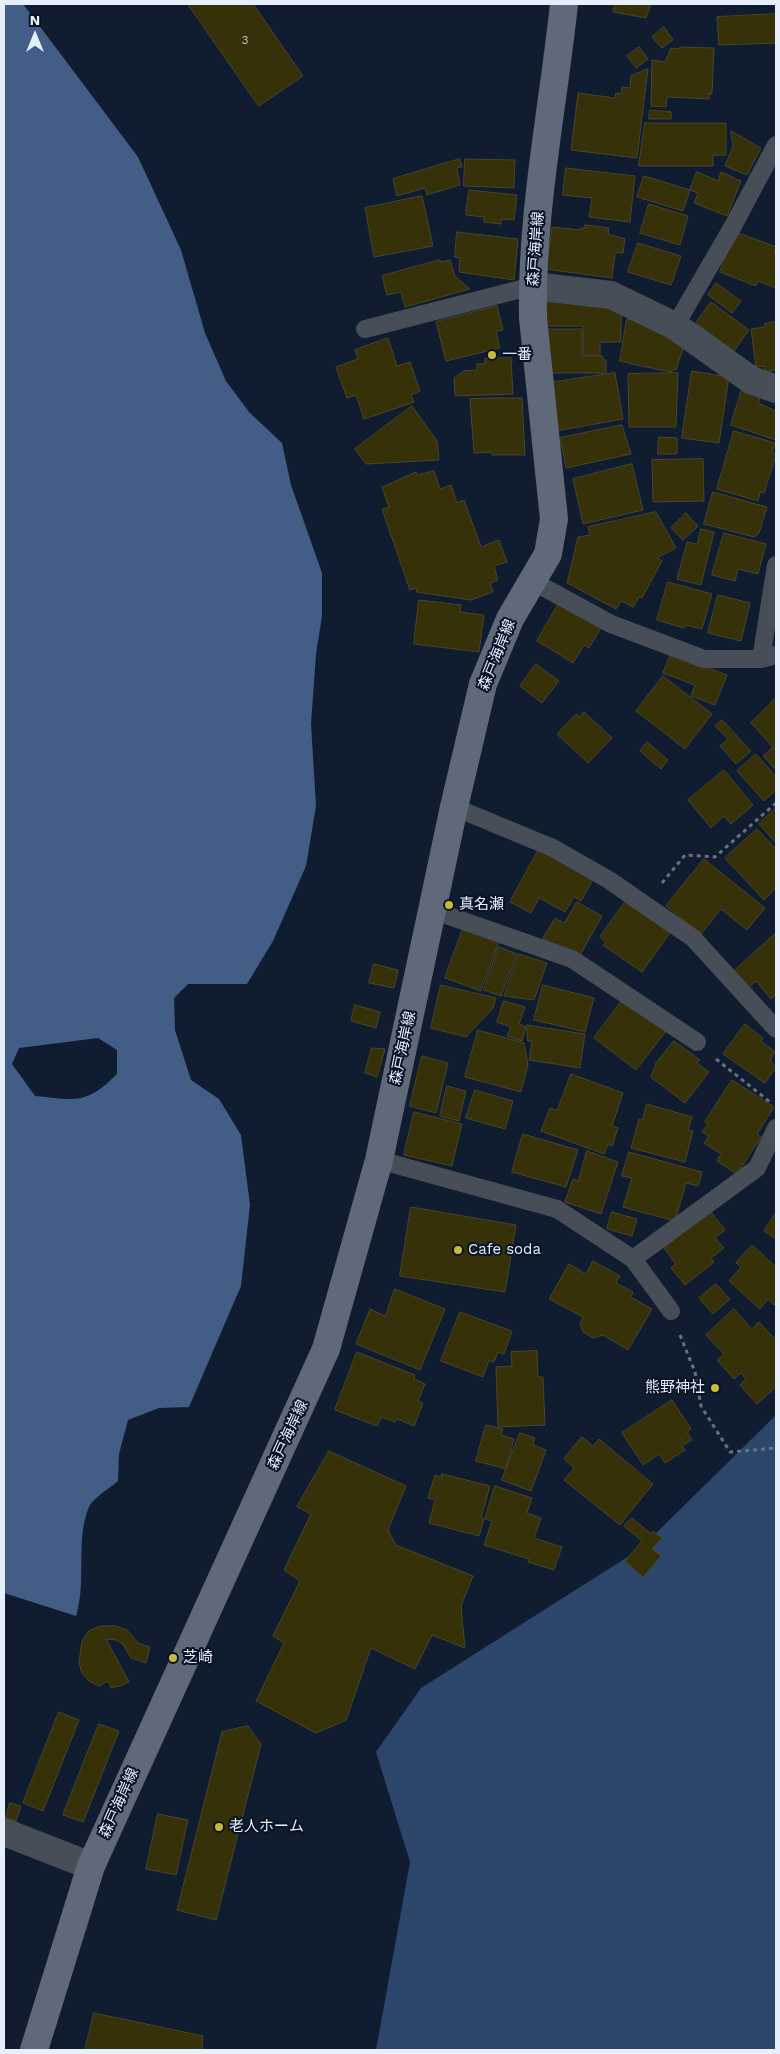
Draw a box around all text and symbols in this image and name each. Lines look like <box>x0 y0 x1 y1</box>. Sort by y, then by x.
north arrow <box>10 10 60 60</box>
text: N <box>30 12 40 28</box>
house number: 3 <box>242 33 248 47</box>
street label: 森戸海岸線 <box>524 211 548 287</box>
place label: 一番 <box>502 346 532 364</box>
marker: 一番 <box>486 349 498 361</box>
street label: 森戸海岸線 <box>475 617 519 693</box>
place label: 真名瀬 <box>459 896 504 914</box>
marker: 真名瀬 <box>443 899 455 911</box>
street label: 森戸海岸線 <box>386 1009 420 1087</box>
place label: Cafe soda <box>468 1241 541 1259</box>
marker: Cafe soda <box>452 1244 464 1256</box>
place label: 熊野神社 <box>645 1379 705 1397</box>
marker: 熊野神社 <box>709 1382 721 1394</box>
street label: 森戸海岸線 <box>264 1397 312 1473</box>
place label: 芝崎 <box>183 1649 213 1667</box>
marker: 芝崎 <box>167 1652 179 1664</box>
street label: 森戸海岸線 <box>96 1765 142 1841</box>
place label: 老人ホーム <box>229 1818 304 1836</box>
marker: 老人ホーム <box>213 1821 225 1833</box>

